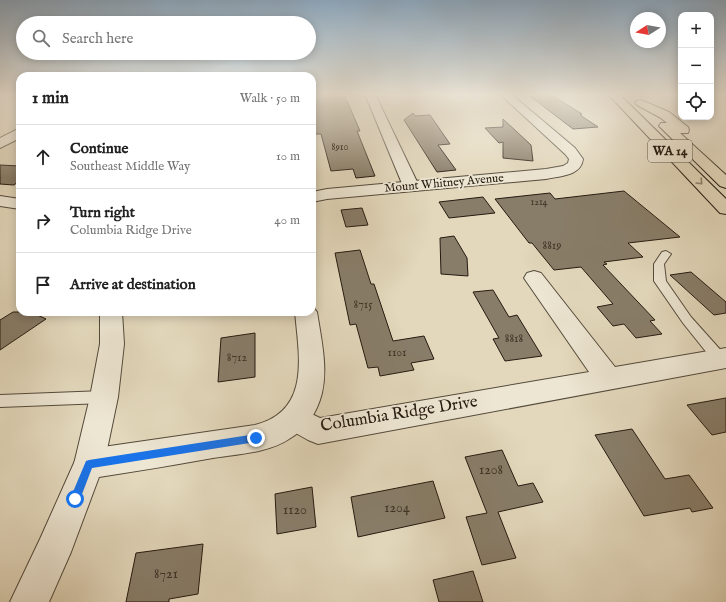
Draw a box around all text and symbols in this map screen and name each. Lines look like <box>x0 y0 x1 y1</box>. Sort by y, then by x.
north arrow <box>630 12 666 48</box>
map controls <box>678 12 714 120</box>
button: + <box>678 12 714 48</box>
search box <box>16 16 316 60</box>
icon: search <box>30 27 52 49</box>
text: Search here <box>62 29 133 48</box>
button: − <box>678 48 714 84</box>
button: locate <box>678 84 714 120</box>
text: 1 min <box>32 88 69 109</box>
text: Walk · 50 m <box>240 90 300 107</box>
text: Continue <box>70 139 128 158</box>
road number: WA 14 <box>648 140 692 162</box>
house number: 8910 <box>332 141 349 154</box>
icon: ahead <box>32 146 54 168</box>
text: 10 m <box>276 148 300 165</box>
text: Southeast Middle Way <box>70 158 190 175</box>
street label: Mount Whitney Avenue <box>384 170 505 196</box>
one-way arrow <box>695 177 702 185</box>
house number: 1214 <box>530 196 548 209</box>
text: Turn right <box>70 203 135 222</box>
icon: right <box>32 210 54 232</box>
text: 40 m <box>274 212 300 229</box>
text: Columbia Ridge Drive <box>70 222 192 239</box>
house number: 8819 <box>542 238 562 253</box>
icon: arrive <box>32 274 54 296</box>
text: Arrive at destination <box>70 275 196 294</box>
house number: 8715 <box>353 297 373 312</box>
house number: 8818 <box>505 331 524 346</box>
house number: 1101 <box>387 345 407 360</box>
house number: 8712 <box>227 350 248 365</box>
street label: Columbia Ridge Drive <box>319 391 479 437</box>
route end <box>247 429 265 447</box>
house number: 1208 <box>479 461 503 479</box>
route start <box>66 490 84 508</box>
house number: 1204 <box>384 499 410 517</box>
house number: 1120 <box>283 501 307 519</box>
house number: 8721 <box>154 565 178 583</box>

